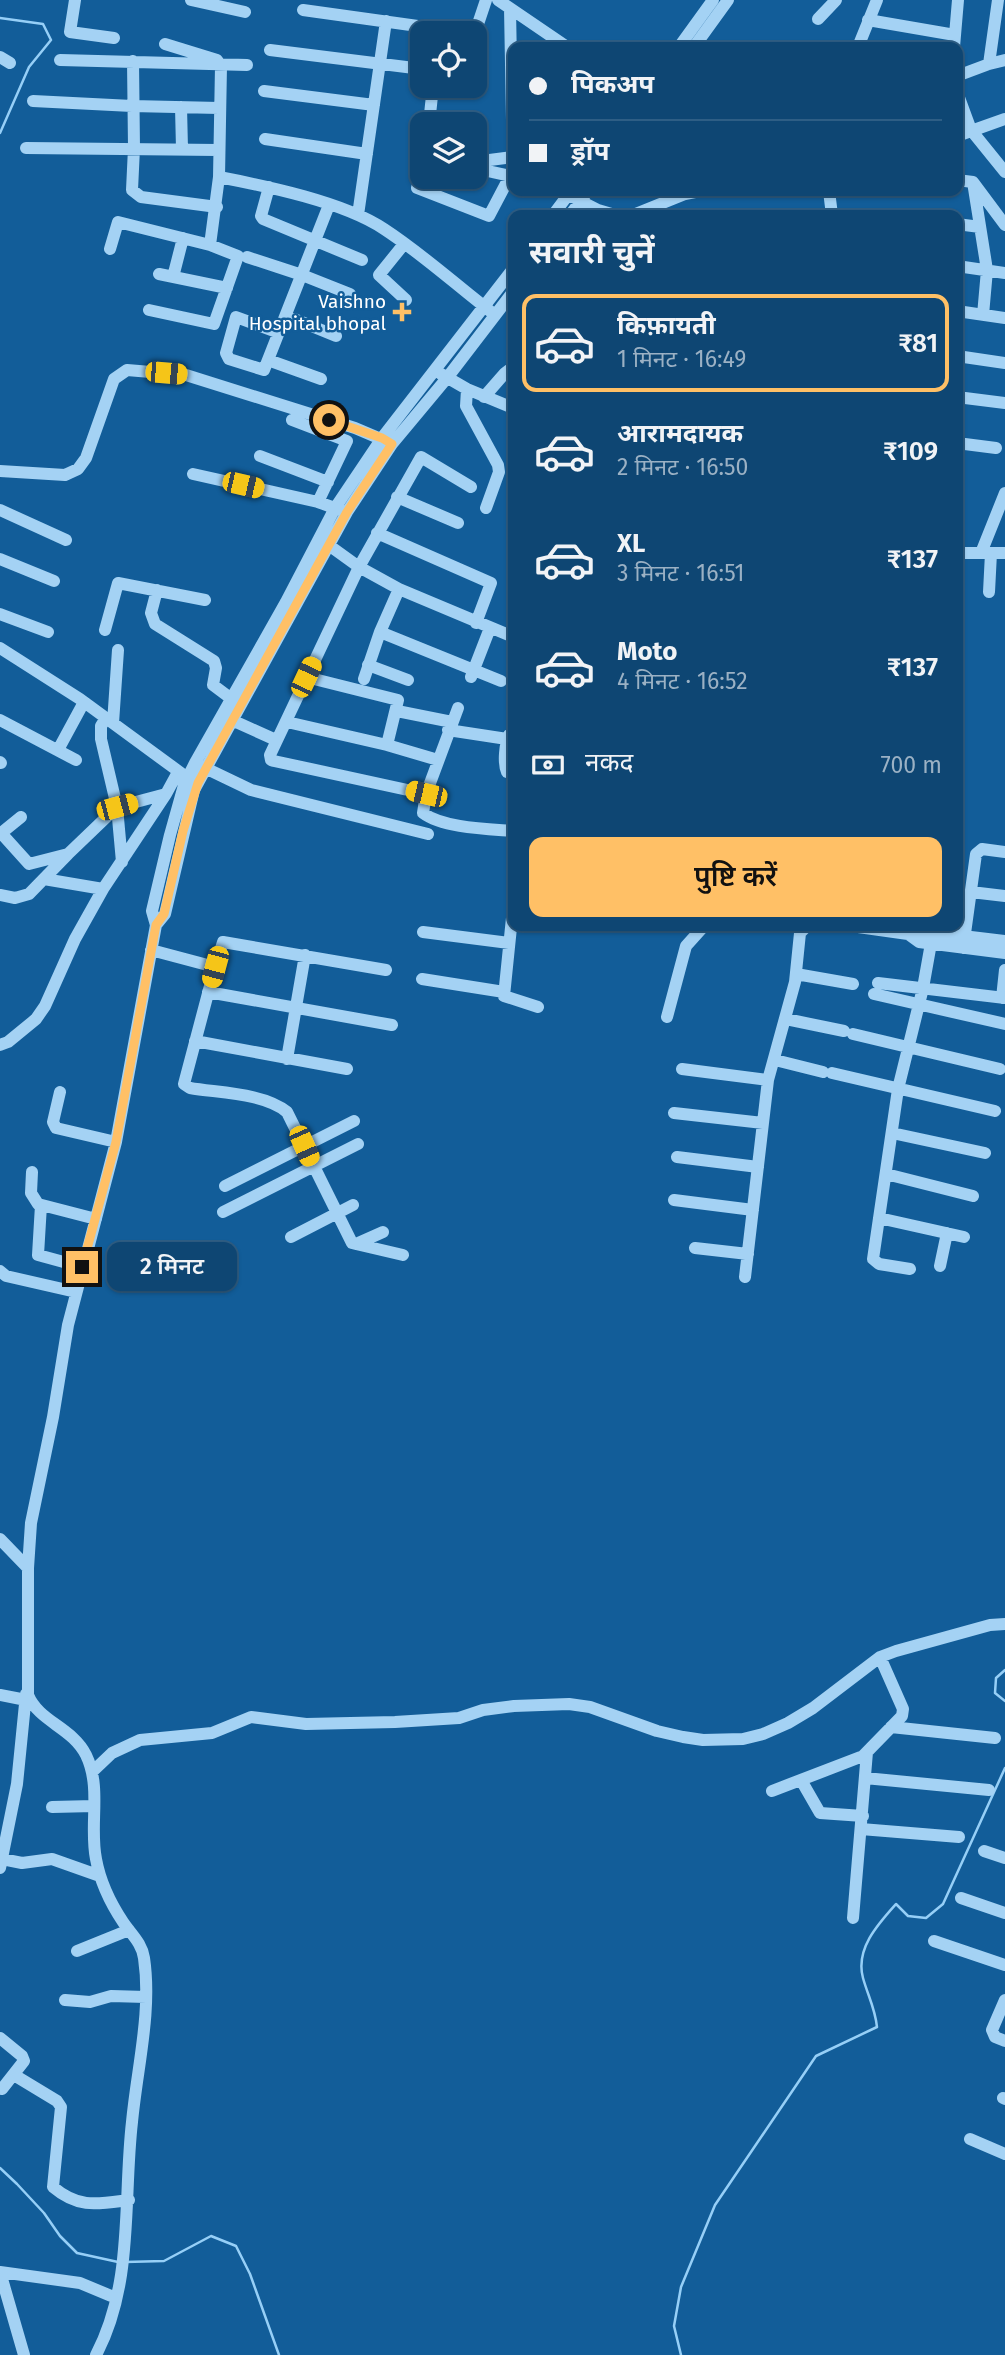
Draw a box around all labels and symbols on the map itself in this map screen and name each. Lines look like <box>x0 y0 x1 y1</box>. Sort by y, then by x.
place label: Vaishno Hospital bhopal <box>249 290 386 335</box>
marker: Vaishno Hospital bhopal <box>392 302 412 322</box>
car <box>145 361 188 385</box>
route start <box>313 404 345 436</box>
car <box>221 470 266 500</box>
car <box>288 654 325 700</box>
car <box>404 779 449 809</box>
car <box>94 791 141 823</box>
car <box>200 944 231 990</box>
car <box>286 1123 323 1169</box>
callout: 2 मिनट <box>106 1242 236 1292</box>
route end <box>66 1251 98 1283</box>

